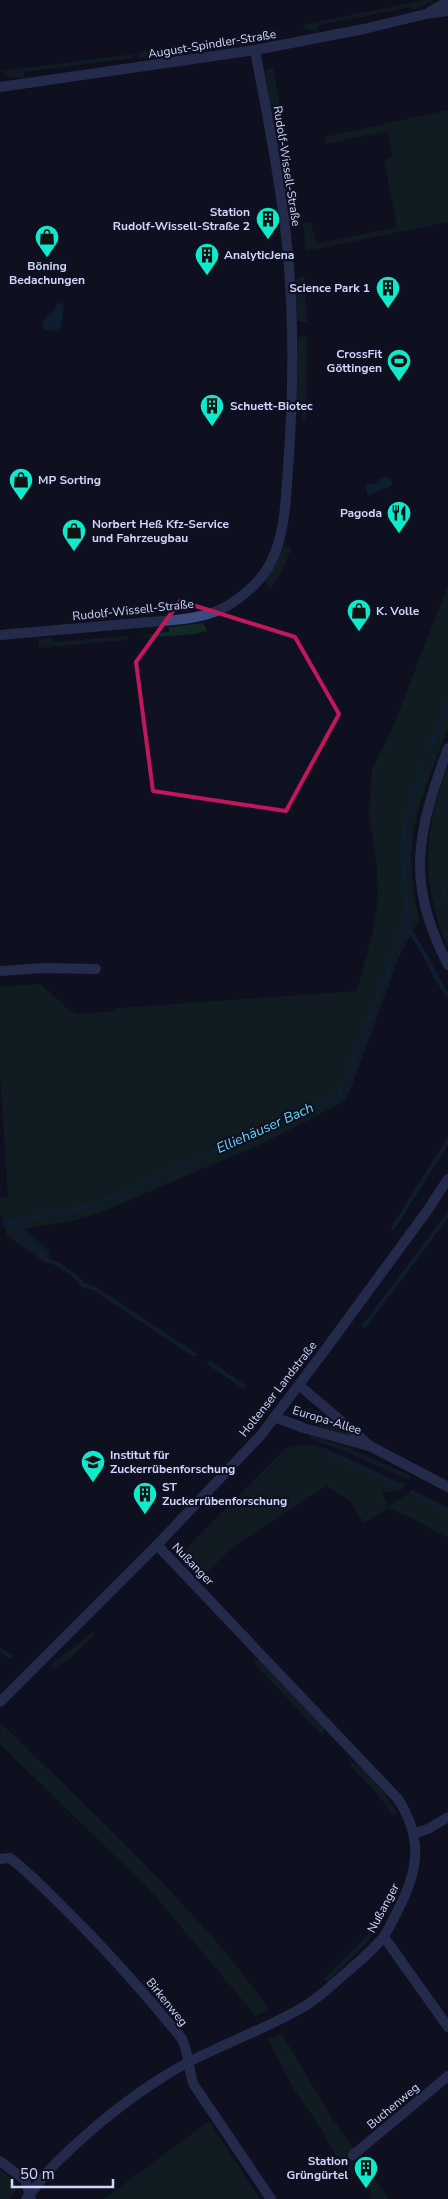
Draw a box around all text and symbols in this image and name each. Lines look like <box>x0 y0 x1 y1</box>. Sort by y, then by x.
street label: August-Spindler-Straße <box>147 26 277 62</box>
street label: Rudolf-Wissell-Straße <box>270 104 304 228</box>
place label: Station Rudolf-Wissell-Straße 2 <box>113 204 250 234</box>
building icon: Station Rudolf-Wissell-Straße 2 <box>255 206 281 240</box>
shop icon: Böning Bedachungen <box>34 224 60 258</box>
building icon: AnalyticJena <box>194 242 220 276</box>
place label: AnalyticJena <box>224 247 294 263</box>
place label: Böning Bedachungen <box>9 258 85 288</box>
building icon: Science Park 1 <box>375 275 401 309</box>
place label: Science Park 1 <box>289 280 370 296</box>
place label: CrossFit Göttingen <box>327 346 382 376</box>
sports icon: CrossFit Göttingen <box>386 348 412 382</box>
building icon: Schuett-Biotec <box>199 393 225 427</box>
place label: Schuett-Biotec <box>230 398 313 414</box>
shop icon: MP Sorting <box>8 467 34 501</box>
place label: MP Sorting <box>38 472 101 488</box>
restaurant icon: Pagoda <box>386 500 412 534</box>
place label: Pagoda <box>340 505 382 521</box>
place label: Norbert Heß Kfz-Service und Fahrzeugbau <box>92 516 229 546</box>
shop icon: Norbert Heß Kfz-Service und Fahrzeugbau <box>61 518 87 552</box>
street label: Rudolf-Wissell-Straße <box>71 596 195 624</box>
shop icon: K. Volle <box>346 598 372 632</box>
place label: K. Volle <box>376 603 420 619</box>
water label: Elliehäuser Bach <box>213 1098 317 1158</box>
street label: Holtenser Landstraße <box>236 1338 320 1440</box>
street label: Europa-Allee <box>291 1402 363 1438</box>
place label: Institut für Zuckerrübenforschung <box>110 1447 235 1477</box>
school or university icon: Institut für Zuckerrübenforschung <box>80 1449 106 1483</box>
place label: ST Zuckerrübenforschung <box>162 1479 287 1509</box>
building icon: ST Zuckerrübenforschung <box>132 1481 158 1515</box>
street label: Nußanger <box>169 1539 218 1589</box>
street label: Nußanger <box>363 1880 403 1936</box>
street label: Birkenweg <box>143 1975 191 2029</box>
street label: Buchenweg <box>363 2079 423 2133</box>
place label: Station Grüngürtel <box>286 2153 348 2183</box>
building icon: Station Grüngürtel <box>353 2155 379 2189</box>
scale bar <box>12 2156 114 2188</box>
text: 50 m <box>20 2164 55 2184</box>

